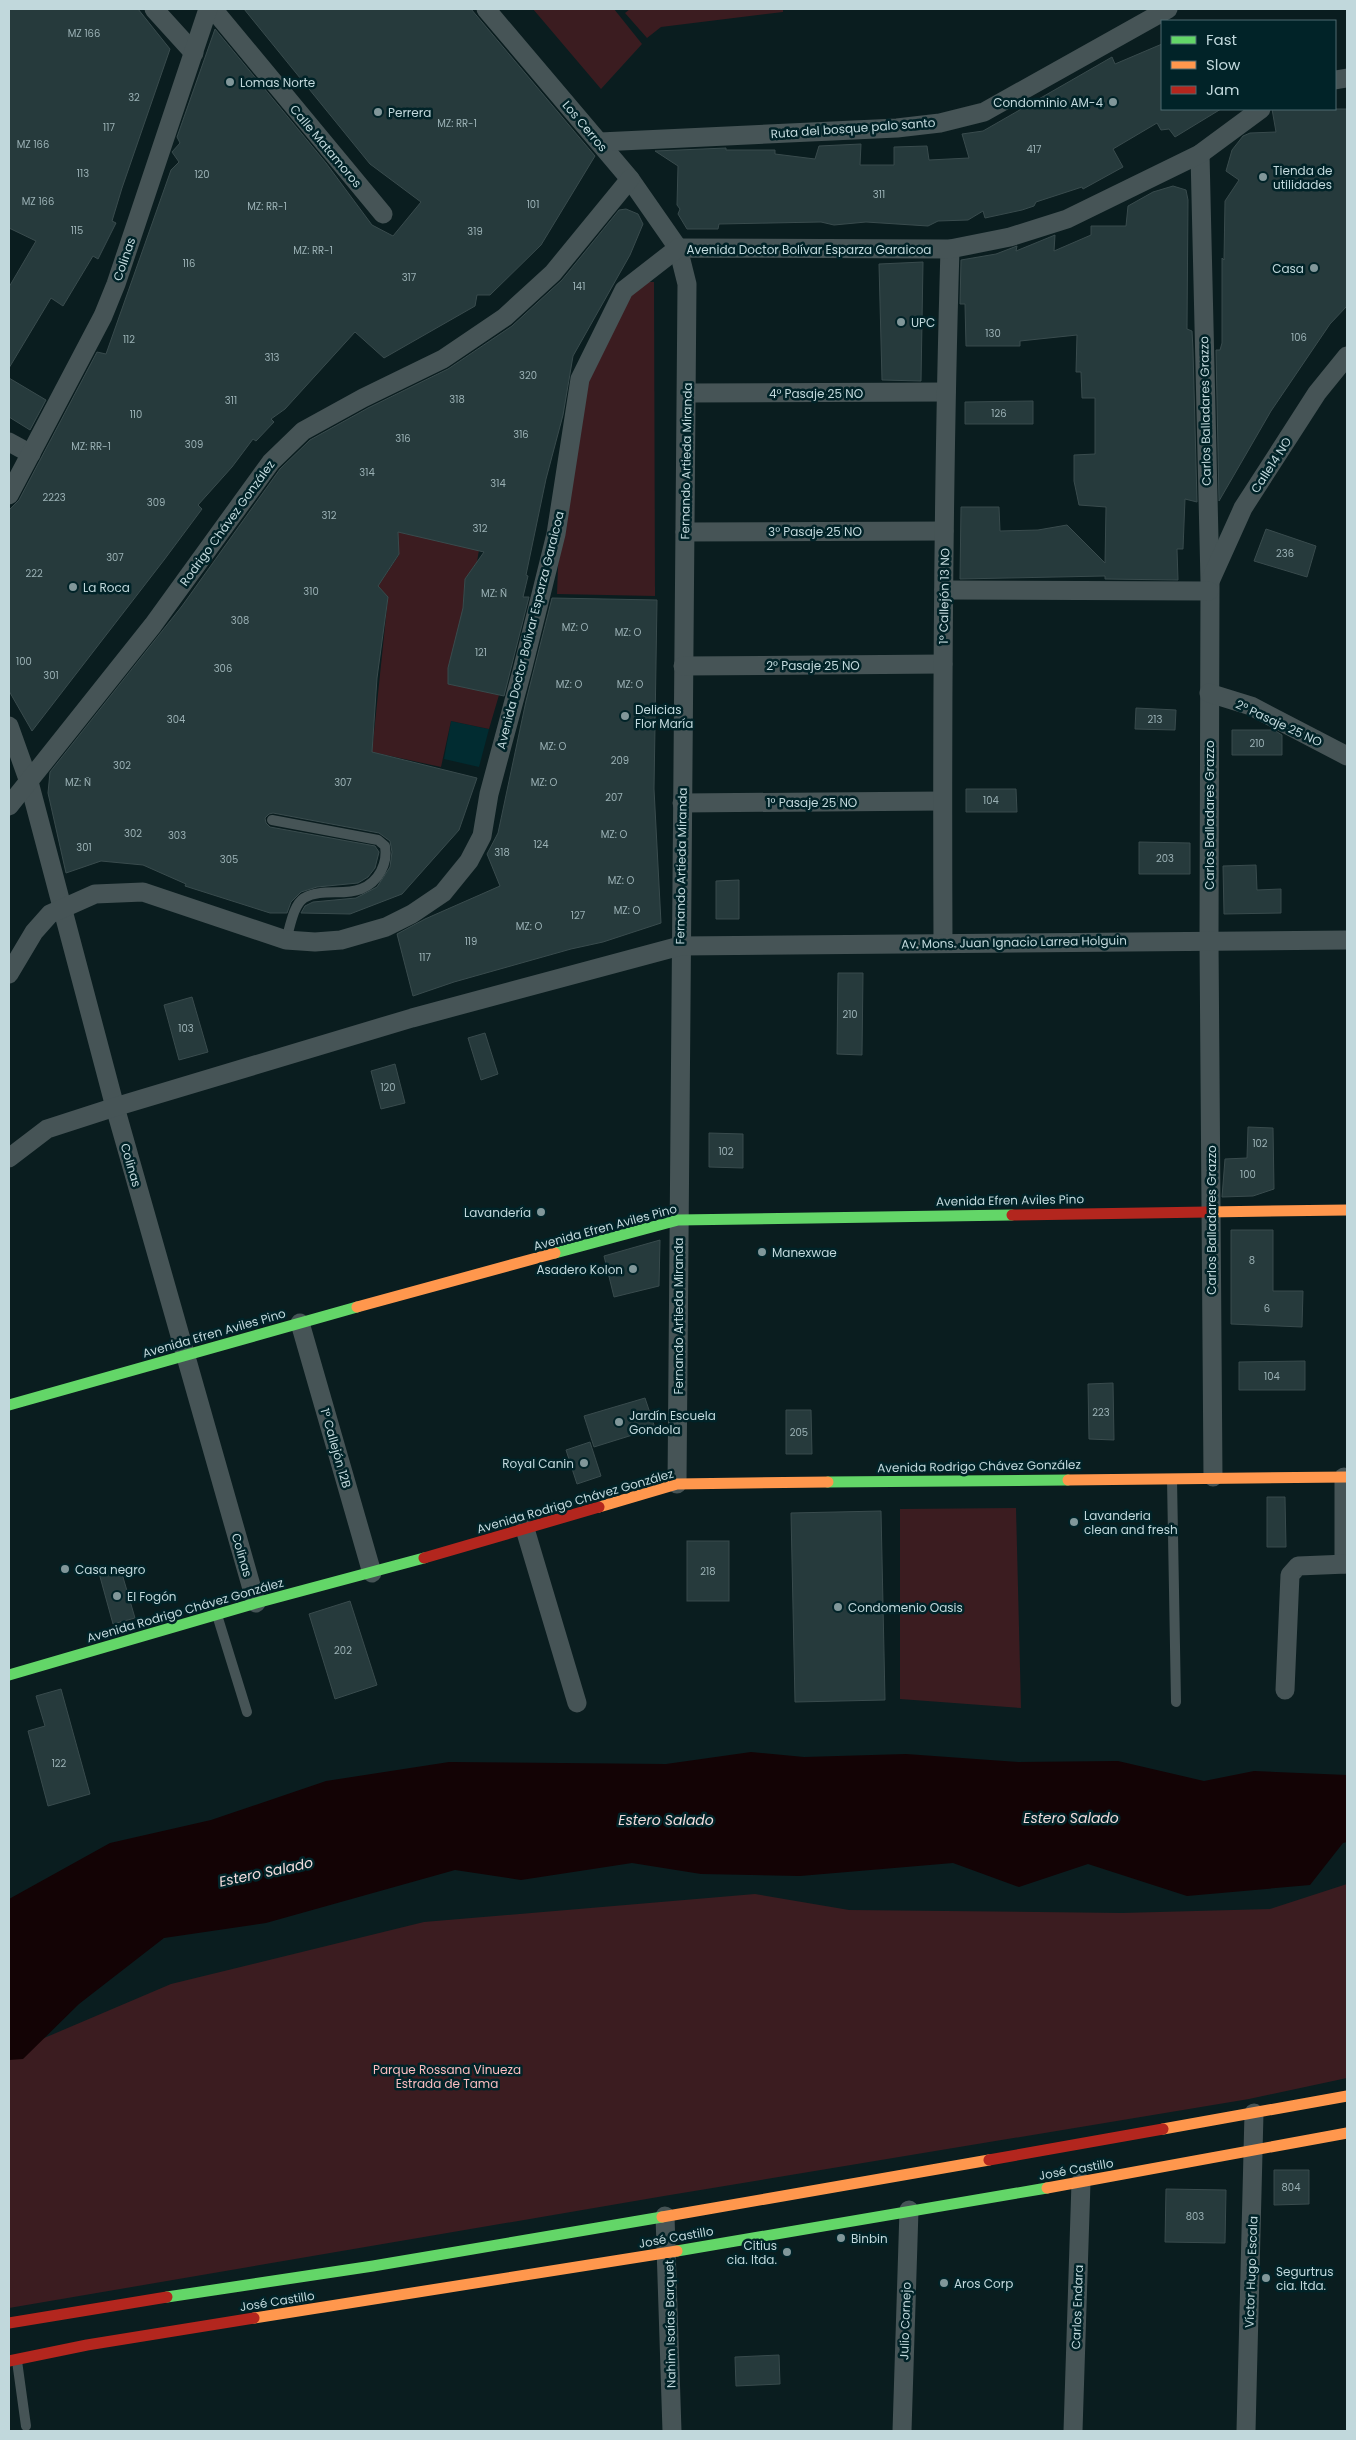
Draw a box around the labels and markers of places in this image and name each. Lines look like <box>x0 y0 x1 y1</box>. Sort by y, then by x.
place label: Lomas Norte <box>240 74 315 91</box>
marker: Lomas Norte <box>224 76 236 88</box>
place label: Condominio AM-4 <box>993 94 1103 111</box>
marker: Condominio AM-4 <box>1107 96 1119 108</box>
place label: Perrera <box>388 104 431 121</box>
marker: Perrera <box>372 106 384 118</box>
place label: Tienda de utilidades <box>1273 162 1333 193</box>
marker: Tienda de utilidades <box>1257 171 1269 183</box>
place label: Casa <box>1272 260 1304 277</box>
marker: Casa <box>1308 262 1320 274</box>
place label: UPC <box>911 314 935 331</box>
marker: UPC <box>895 316 907 328</box>
place label: La Roca <box>83 579 130 596</box>
marker: La Roca <box>67 581 79 593</box>
place label: Delicias Flor María <box>635 701 693 732</box>
marker: Delicias Flor María <box>619 710 631 722</box>
place label: Lavandería <box>464 1204 531 1221</box>
marker: Lavandería <box>535 1206 547 1218</box>
place label: Manexwae <box>772 1244 837 1261</box>
marker: Manexwae <box>756 1246 768 1258</box>
place label: Asadero Kolon <box>536 1261 623 1278</box>
marker: Asadero Kolon <box>627 1263 639 1275</box>
place label: Jardín Escuela Gondola <box>629 1407 716 1438</box>
marker: Jardín Escuela Gondola <box>613 1416 625 1428</box>
place label: Royal Canin <box>502 1455 574 1472</box>
marker: Royal Canin <box>578 1457 590 1469</box>
place label: Lavanderia clean and fresh <box>1084 1507 1178 1538</box>
marker: Lavanderia clean and fresh <box>1068 1516 1080 1528</box>
place label: Casa negro <box>75 1561 146 1578</box>
marker: Casa negro <box>59 1563 71 1575</box>
place label: El Fogón <box>127 1588 177 1605</box>
marker: El Fogón <box>111 1590 123 1602</box>
place label: Condomenio Oasis <box>848 1599 963 1616</box>
marker: Condomenio Oasis <box>832 1601 844 1613</box>
place label: Binbin <box>851 2230 888 2247</box>
marker: Binbin <box>835 2232 847 2244</box>
place label: Citius cia. ltda. <box>727 2237 777 2268</box>
marker: Citius cia. ltda. <box>781 2246 793 2258</box>
place label: Segurtrus cia. ltda. <box>1276 2263 1334 2294</box>
marker: Segurtrus cia. ltda. <box>1260 2272 1272 2284</box>
place label: Aros Corp <box>954 2275 1013 2292</box>
marker: Aros Corp <box>938 2277 950 2289</box>

